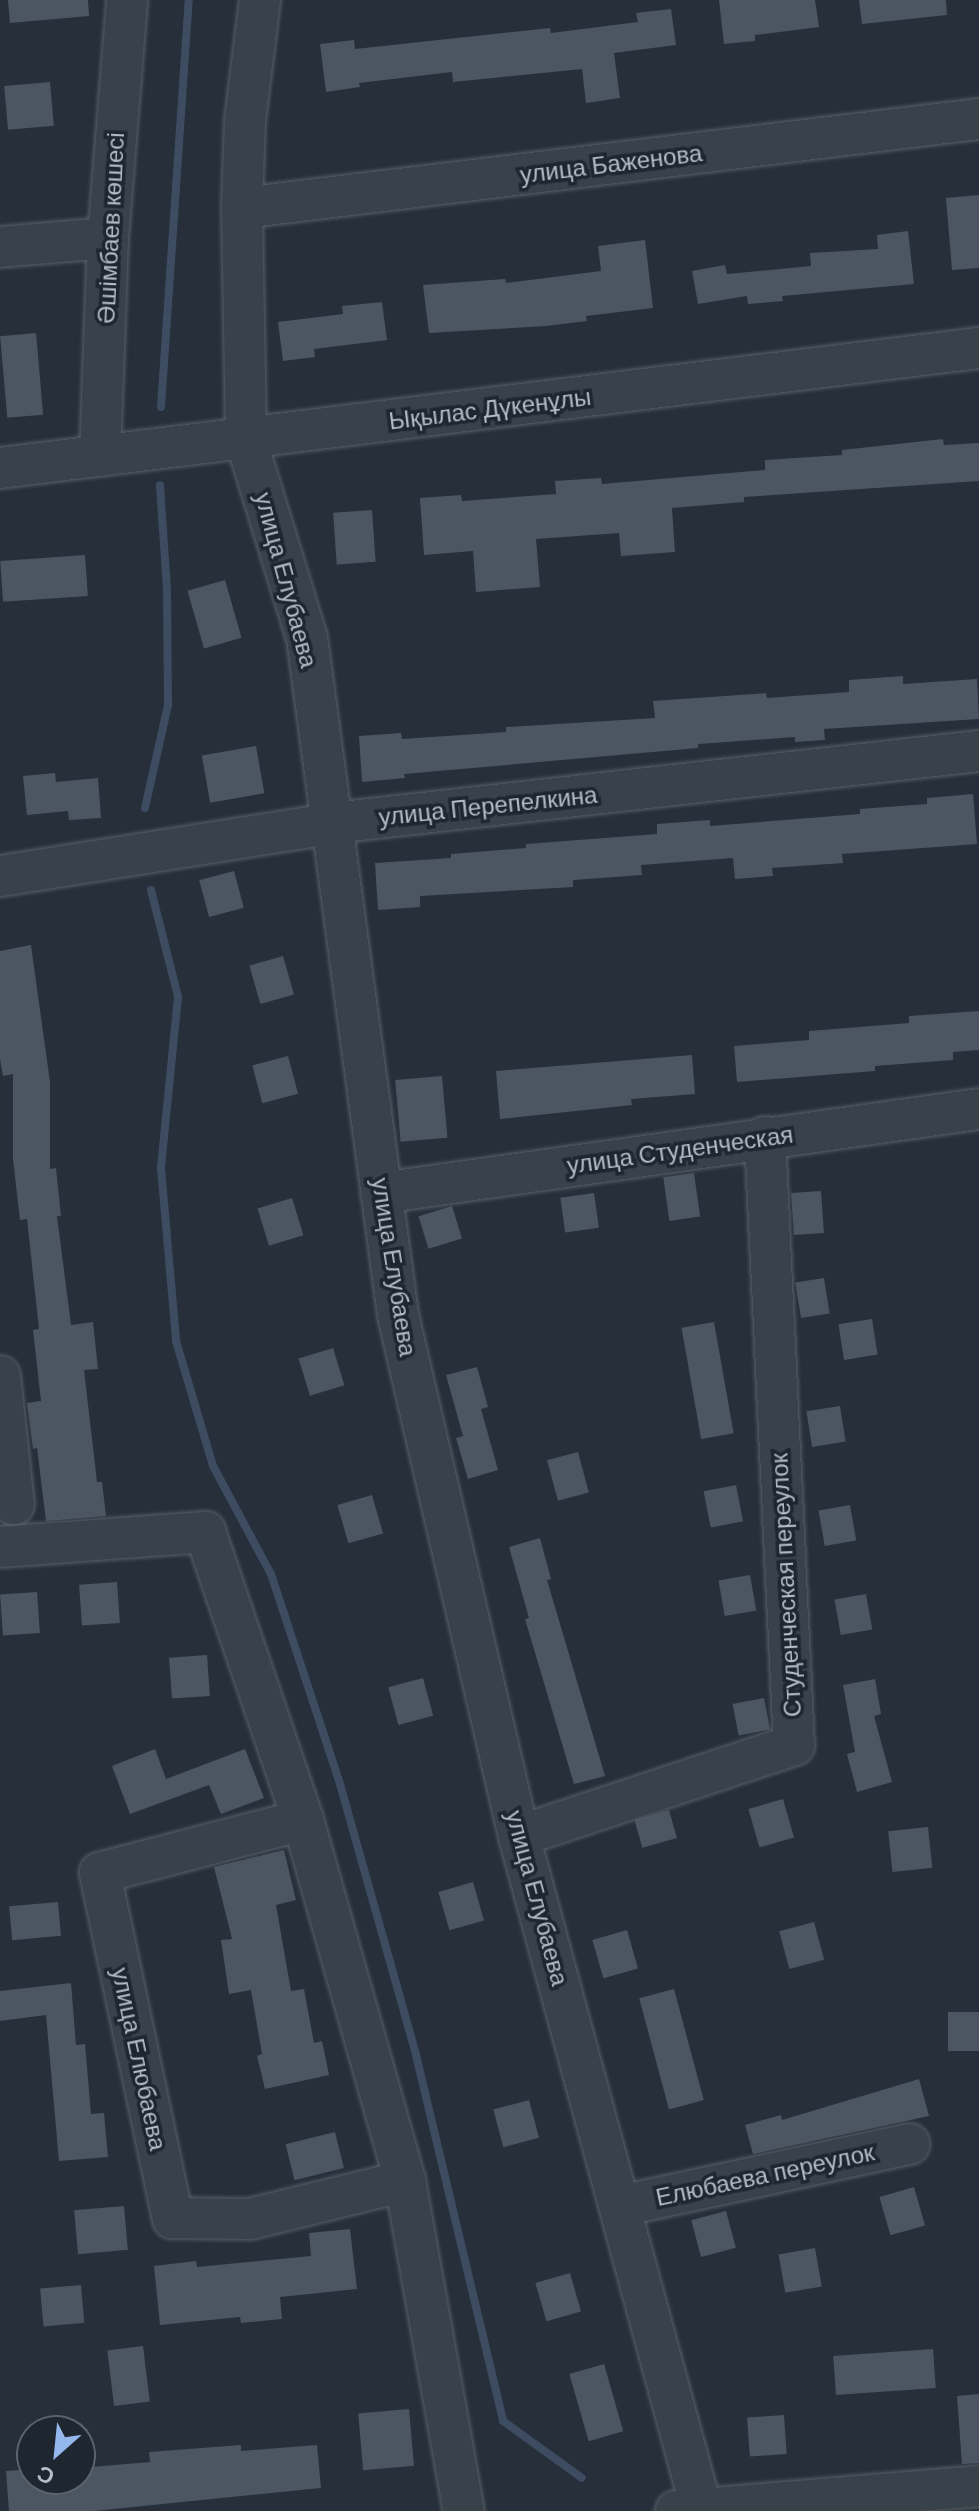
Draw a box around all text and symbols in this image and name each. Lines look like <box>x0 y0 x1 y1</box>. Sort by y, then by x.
street label: Әшімбаев көшесі <box>92 132 130 324</box>
street label: улица Баженова <box>518 139 704 189</box>
street label: Ықылас Дүкенұлы <box>387 382 593 436</box>
street label: улица Елубаева <box>249 489 323 671</box>
street label: улица Перепелкина <box>377 780 599 832</box>
street label: улица Студенческая <box>565 1120 795 1180</box>
street label: улица Елубаева <box>366 1176 422 1358</box>
street label: Студенческая переулок <box>765 1452 807 1718</box>
street label: улица Елубаева <box>500 1807 574 1989</box>
street label: улица Елюбаева <box>106 1965 172 2153</box>
street label: Елюбаева переулок <box>653 2138 877 2212</box>
north arrow <box>16 2415 96 2495</box>
text: С <box>32 2459 59 2492</box>

